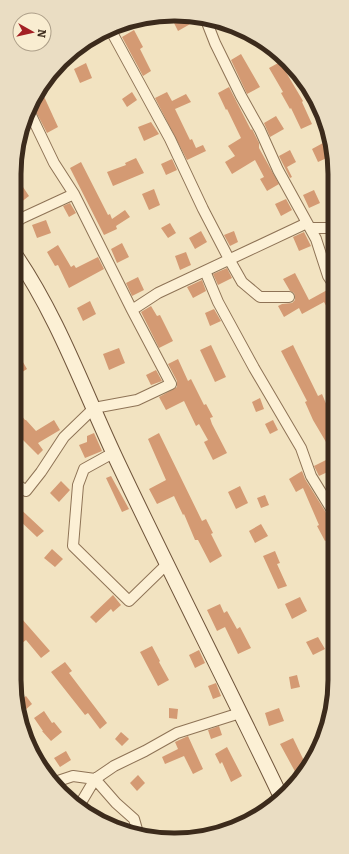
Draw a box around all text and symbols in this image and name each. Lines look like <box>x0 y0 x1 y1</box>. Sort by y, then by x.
north arrow <box>12 12 52 52</box>
text: N <box>34 28 48 39</box>

